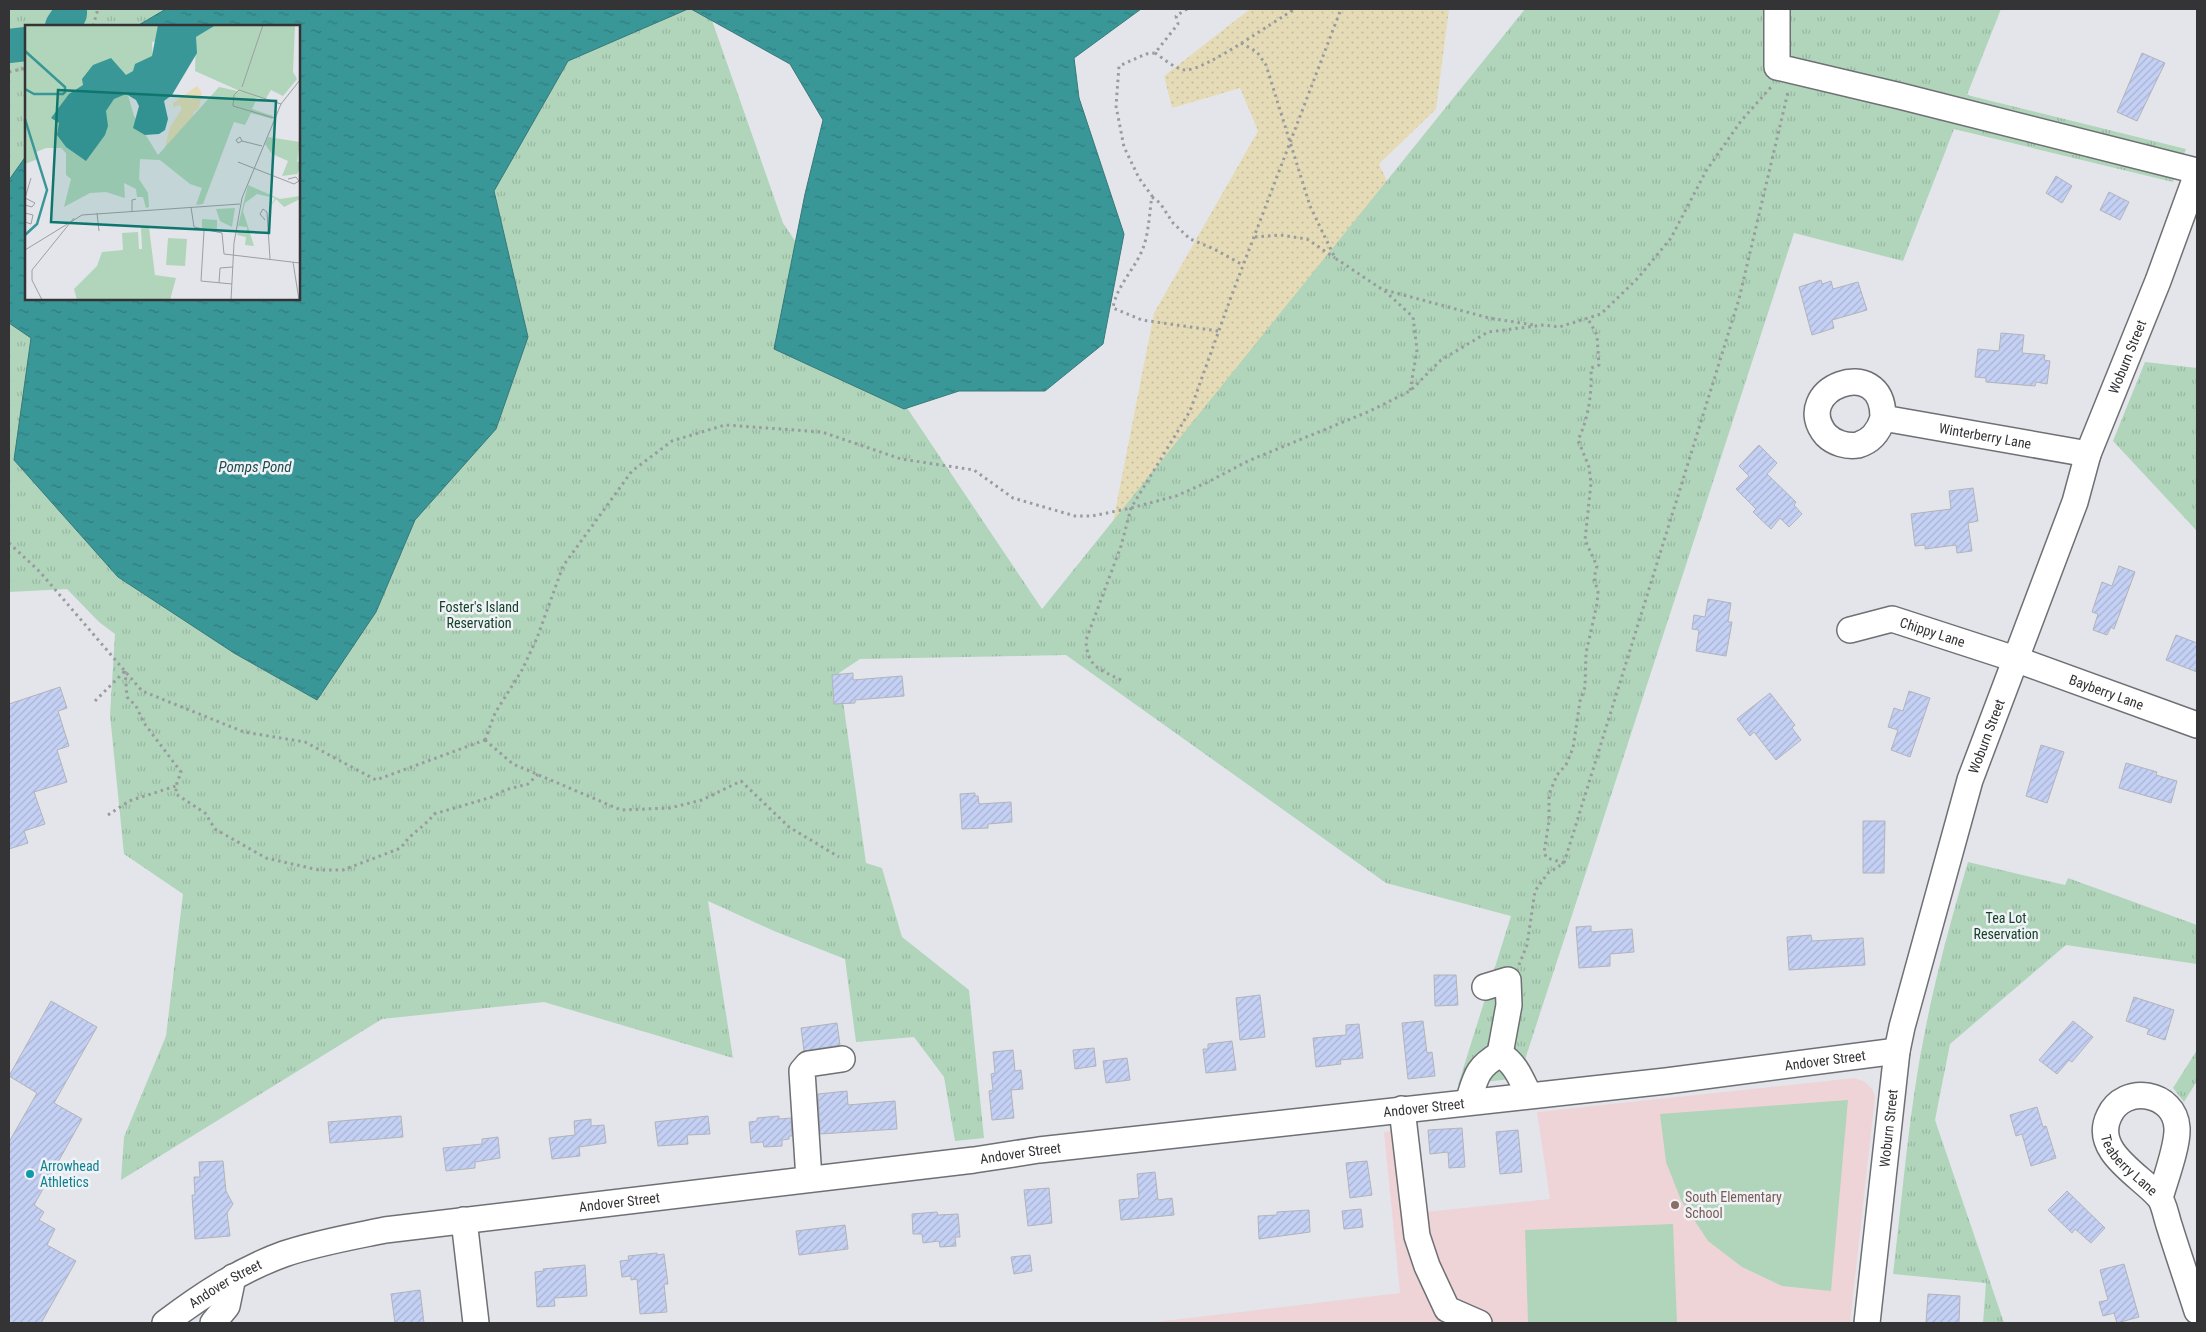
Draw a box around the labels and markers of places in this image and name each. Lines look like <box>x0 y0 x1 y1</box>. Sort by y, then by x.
place label: Arrowhead Athletics <box>40 1158 100 1190</box>
marker: Arrowhead Athletics <box>24 1168 36 1180</box>
place label: South Elementary School <box>1685 1189 1782 1221</box>
marker: South Elementary School <box>1669 1199 1681 1211</box>

